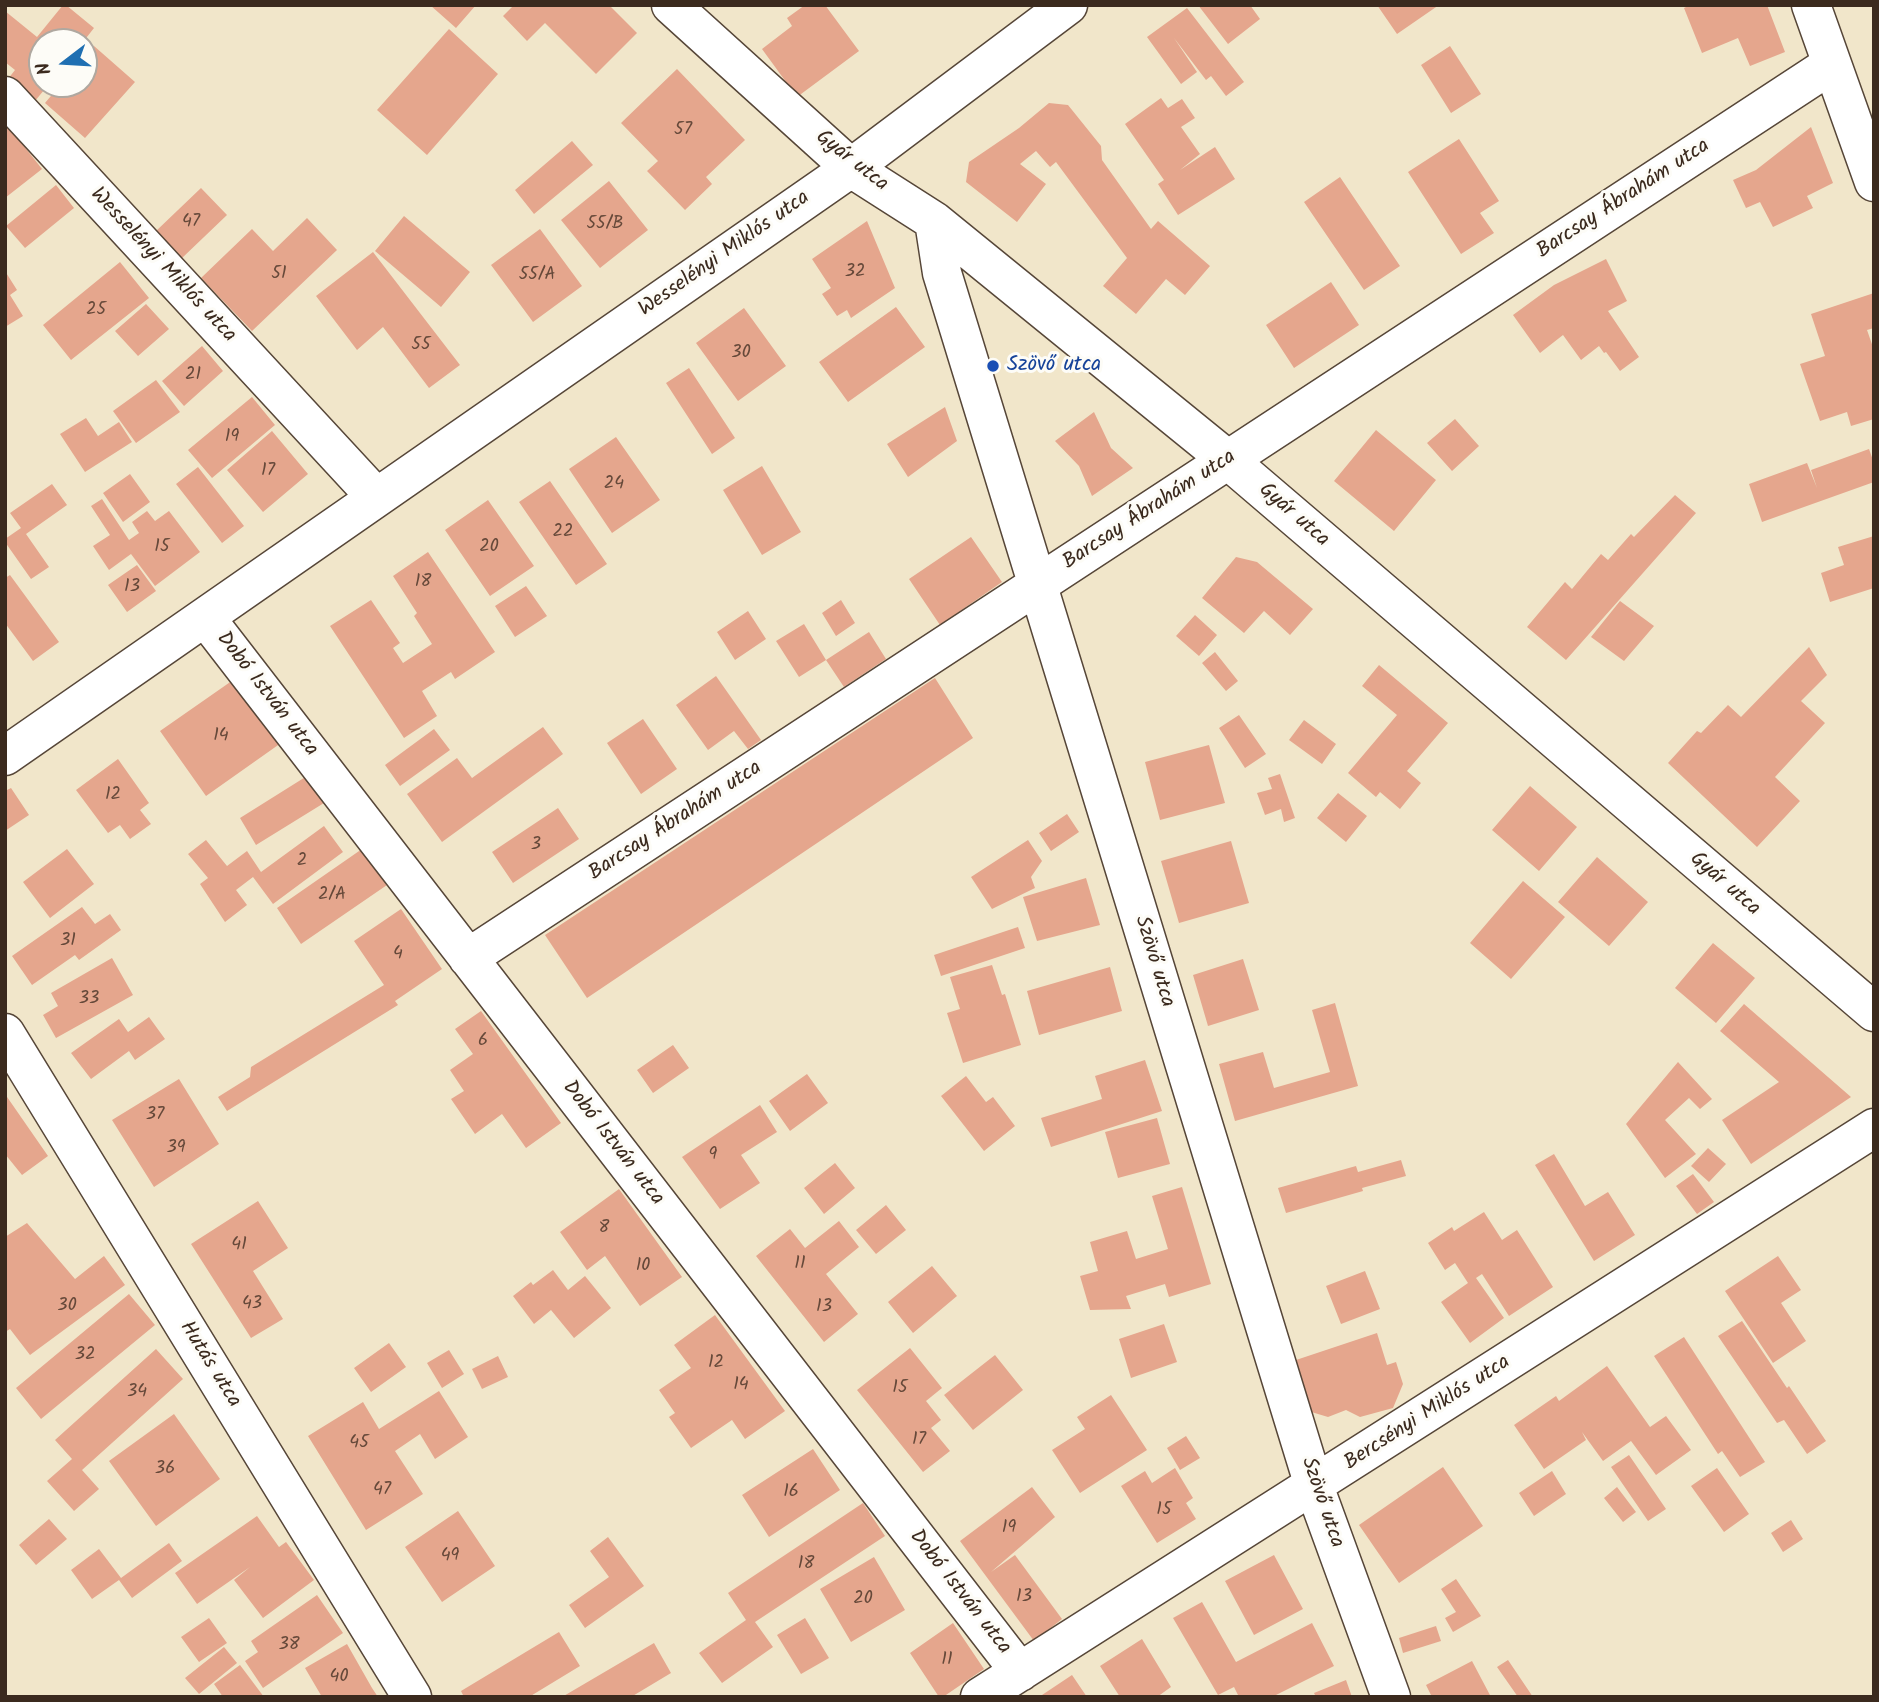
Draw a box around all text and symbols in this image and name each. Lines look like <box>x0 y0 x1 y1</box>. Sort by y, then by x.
north arrow <box>28 28 98 98</box>
text: N <box>29 58 61 79</box>
house number: 57 <box>674 120 692 142</box>
street label: Gyár utca <box>810 126 892 198</box>
street label: Barcsay Ábrahám utca <box>1533 135 1715 265</box>
street label: Wesselényi Miklós utca <box>84 183 240 349</box>
street label: Wesselényi Miklós utca <box>635 187 815 323</box>
house number: 47 <box>182 212 200 234</box>
house number: 55/B <box>586 214 624 236</box>
house number: 32 <box>845 262 865 284</box>
house number: 51 <box>271 264 287 286</box>
house number: 55/A <box>519 265 555 287</box>
house number: 25 <box>86 300 106 322</box>
house number: 55 <box>411 335 431 357</box>
house number: 30 <box>731 343 751 365</box>
place label: Szövő utca <box>1007 353 1101 379</box>
marker: Szövő utca <box>985 358 1001 374</box>
house number: 21 <box>185 365 201 387</box>
house number: 19 <box>225 427 239 449</box>
street label: Barcsay Ábrahám utca <box>1059 446 1241 576</box>
house number: 17 <box>261 461 275 483</box>
house number: 24 <box>604 474 624 496</box>
street label: Gyár utca <box>1253 478 1333 554</box>
house number: 22 <box>553 522 573 544</box>
house number: 15 <box>154 537 170 559</box>
house number: 20 <box>479 537 499 559</box>
house number: 18 <box>415 572 431 594</box>
house number: 13 <box>124 577 140 599</box>
street label: Dobó István utca <box>209 628 323 762</box>
house number: 14 <box>213 726 229 748</box>
street label: Barcsay Ábrahám utca <box>585 757 767 887</box>
house number: 12 <box>105 785 121 807</box>
house number: 3 <box>531 835 541 857</box>
street label: Gyár utca <box>1684 847 1764 923</box>
house number: 2 <box>297 851 307 873</box>
house number: 2/A <box>318 885 346 907</box>
street label: Szövő utca <box>1127 913 1179 1011</box>
house number: 31 <box>60 931 76 953</box>
house number: 4 <box>393 944 403 966</box>
house number: 33 <box>79 989 99 1011</box>
house number: 6 <box>478 1031 488 1053</box>
street label: Dobó István utca <box>555 1077 669 1211</box>
house number: 37 <box>146 1105 164 1127</box>
house number: 39 <box>166 1138 186 1160</box>
house number: 9 <box>709 1145 717 1167</box>
house number: 8 <box>599 1218 609 1240</box>
house number: 41 <box>231 1235 247 1257</box>
house number: 11 <box>794 1254 806 1276</box>
house number: 10 <box>636 1256 650 1278</box>
house number: 43 <box>242 1294 262 1316</box>
house number: 30 <box>57 1296 77 1318</box>
house number: 13 <box>816 1297 832 1319</box>
street label: Hutás utca <box>173 1317 245 1413</box>
house number: 32 <box>75 1345 95 1367</box>
street label: Bercsényi Miklós utca <box>1340 1351 1516 1477</box>
house number: 12 <box>708 1353 724 1375</box>
house number: 14 <box>733 1375 749 1397</box>
house number: 15 <box>892 1378 908 1400</box>
house number: 34 <box>127 1382 147 1404</box>
house number: 17 <box>912 1430 926 1452</box>
house number: 45 <box>349 1433 369 1455</box>
street label: Szövő utca <box>1294 1454 1348 1552</box>
house number: 36 <box>155 1459 175 1481</box>
house number: 47 <box>373 1480 391 1502</box>
house number: 16 <box>783 1482 799 1504</box>
house number: 15 <box>1156 1500 1172 1522</box>
house number: 19 <box>1002 1518 1016 1540</box>
street label: Dobó István utca <box>902 1526 1016 1660</box>
house number: 49 <box>441 1546 459 1568</box>
house number: 18 <box>798 1554 814 1576</box>
house number: 13 <box>1016 1587 1032 1609</box>
house number: 20 <box>853 1589 873 1611</box>
house number: 38 <box>278 1635 300 1657</box>
house number: 11 <box>941 1650 953 1672</box>
house number: 40 <box>330 1667 348 1689</box>

